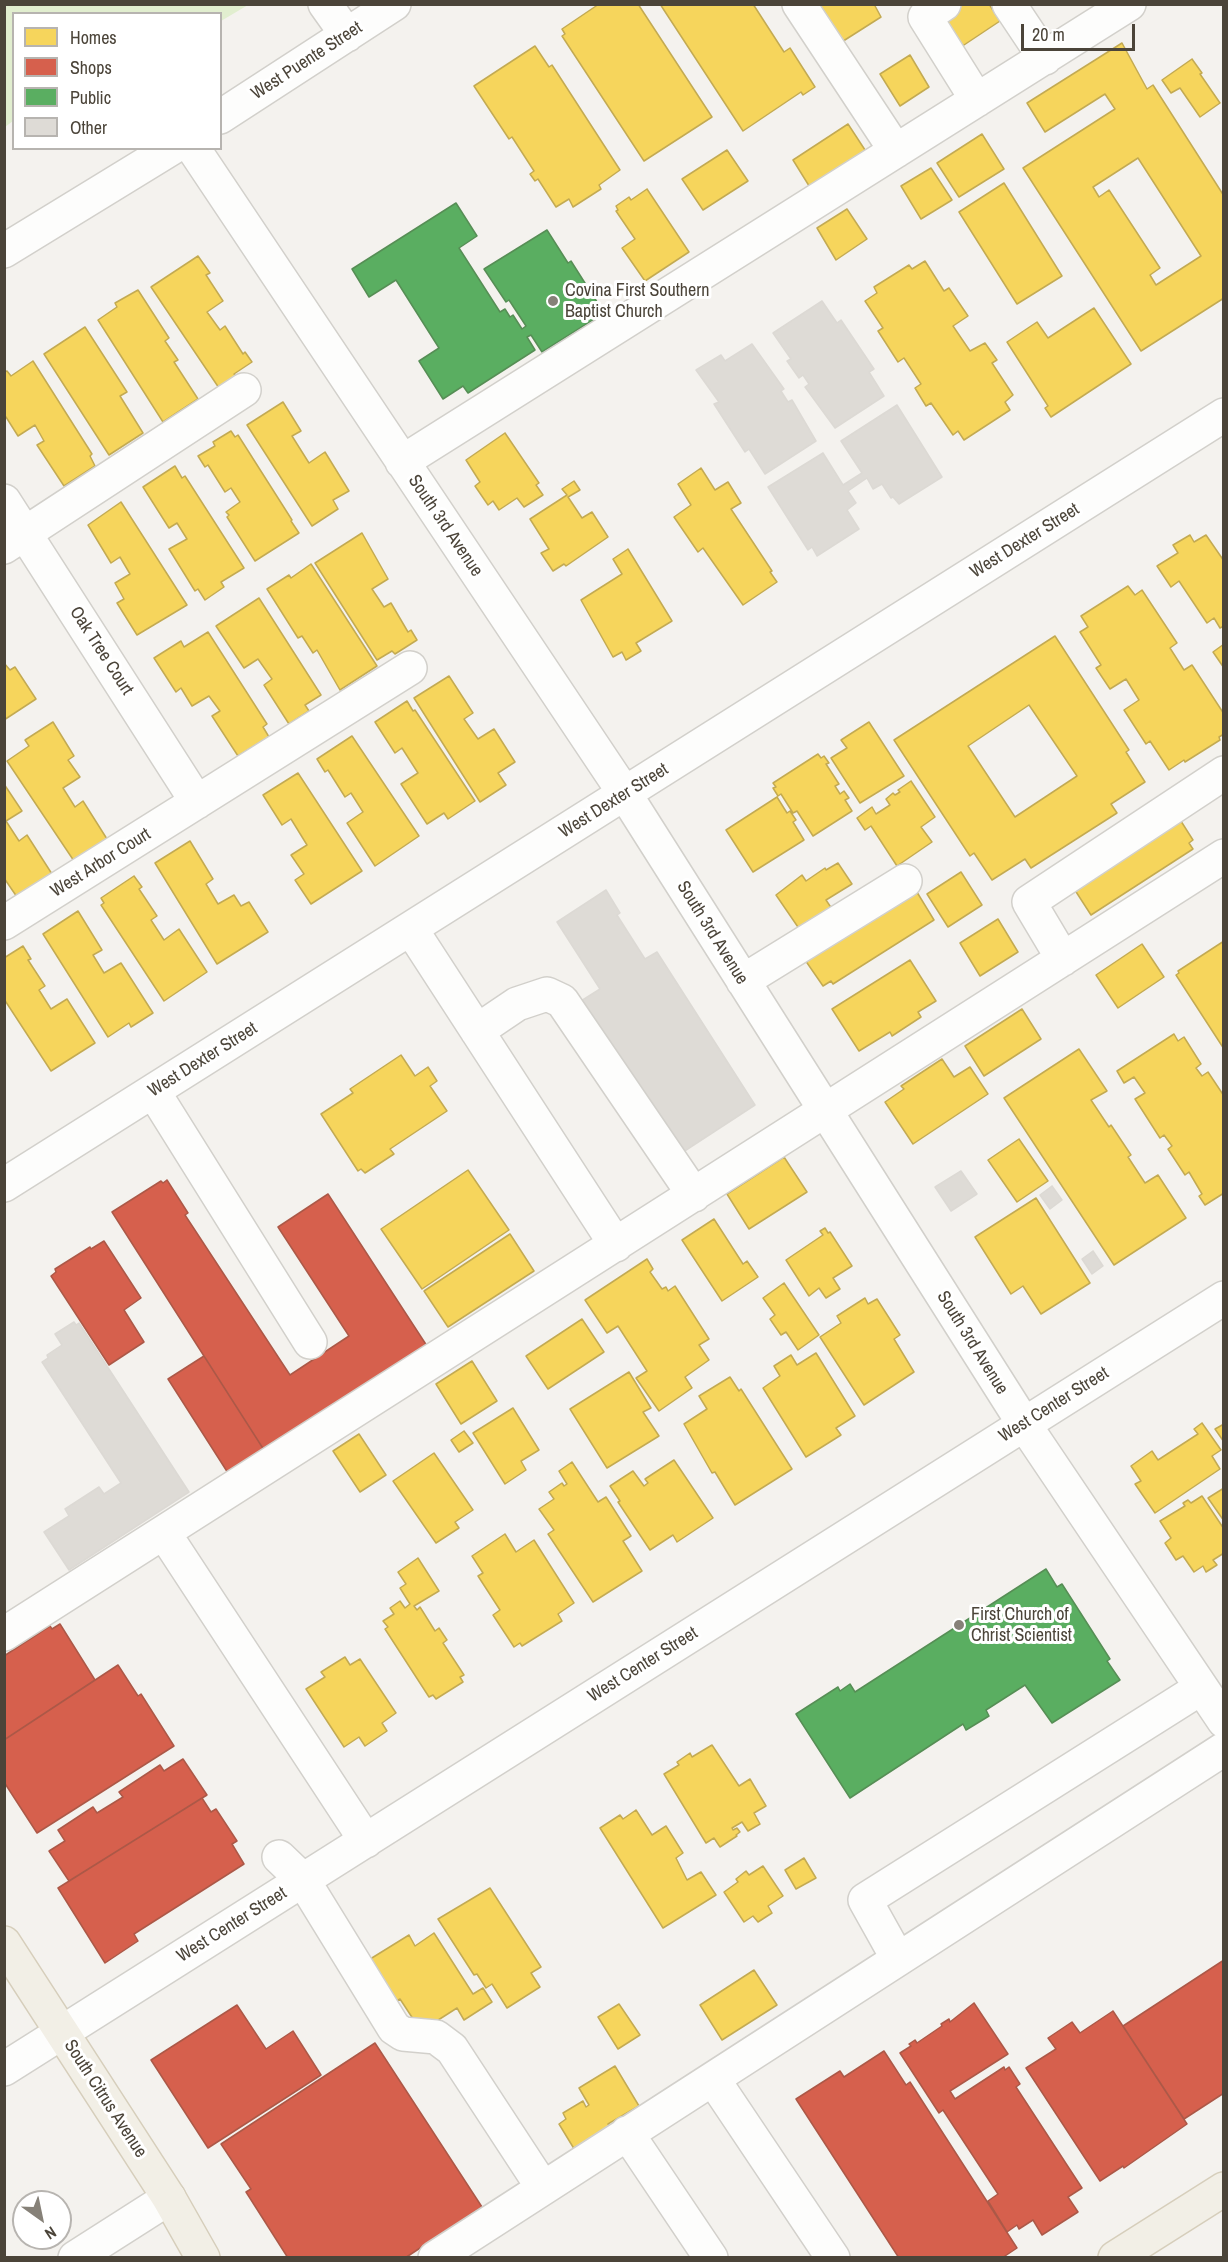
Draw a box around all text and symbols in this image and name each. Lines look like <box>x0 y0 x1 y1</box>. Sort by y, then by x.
legend <box>12 12 222 150</box>
scale bar <box>1024 12 1138 50</box>
street label: West Puente Street <box>248 17 366 105</box>
text: 20 m <box>1032 22 1065 47</box>
text: Homes <box>70 25 117 50</box>
text: Shops <box>70 55 112 80</box>
text: Public <box>70 85 111 110</box>
text: Other <box>70 115 107 140</box>
place label: Covina First Southern Baptist Church <box>565 280 709 322</box>
marker: Covina First Southern Baptist Church <box>546 294 560 308</box>
street label: South 3rd Avenue <box>403 471 487 581</box>
street label: West Dexter Street <box>967 499 1083 583</box>
street label: Oak Tree Court <box>64 603 138 699</box>
street label: West Dexter Street <box>556 759 672 843</box>
street label: West Arbor Court <box>47 824 155 902</box>
street label: South 3rd Avenue <box>672 877 752 989</box>
street label: West Dexter Street <box>145 1018 261 1102</box>
street label: South 3rd Avenue <box>932 1287 1012 1399</box>
street label: West Center Street <box>995 1363 1113 1447</box>
place label: First Church of Christ Scientist <box>971 1604 1072 1646</box>
marker: First Church of Christ Scientist <box>952 1618 966 1632</box>
street label: West Center Street <box>584 1623 702 1707</box>
street label: West Center Street <box>173 1883 291 1967</box>
street label: South Citrus Avenue <box>59 2036 151 2162</box>
north arrow <box>12 2190 72 2250</box>
text: N <box>41 2222 61 2245</box>

